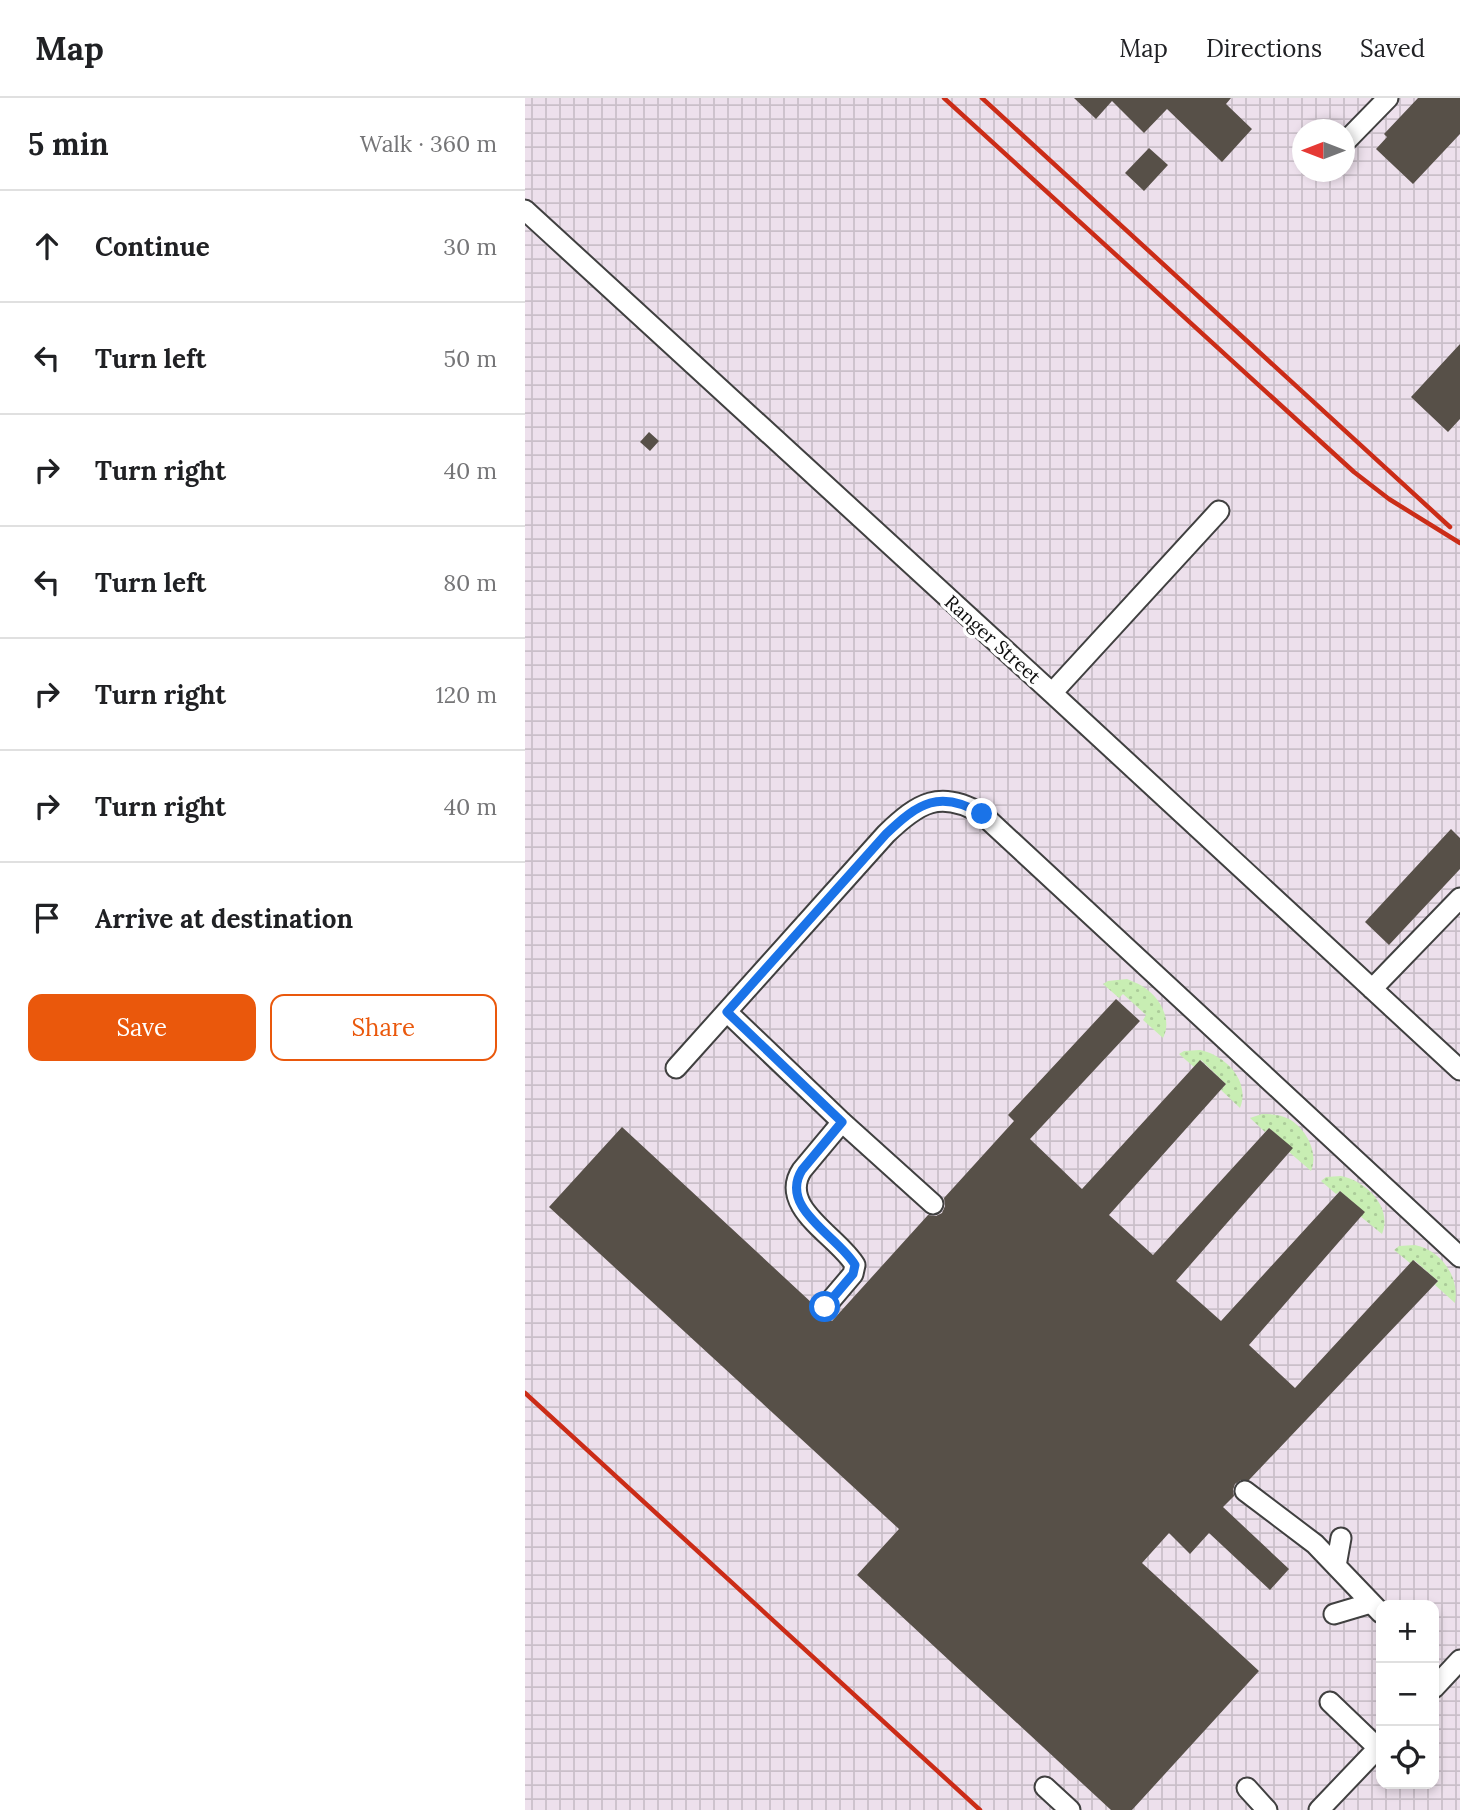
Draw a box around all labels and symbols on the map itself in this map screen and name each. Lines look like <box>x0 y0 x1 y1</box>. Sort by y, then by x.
north arrow <box>1292 119 1355 182</box>
street label: Ranger Street <box>940 590 1046 689</box>
route end <box>966 798 997 829</box>
route start <box>809 1291 840 1322</box>

